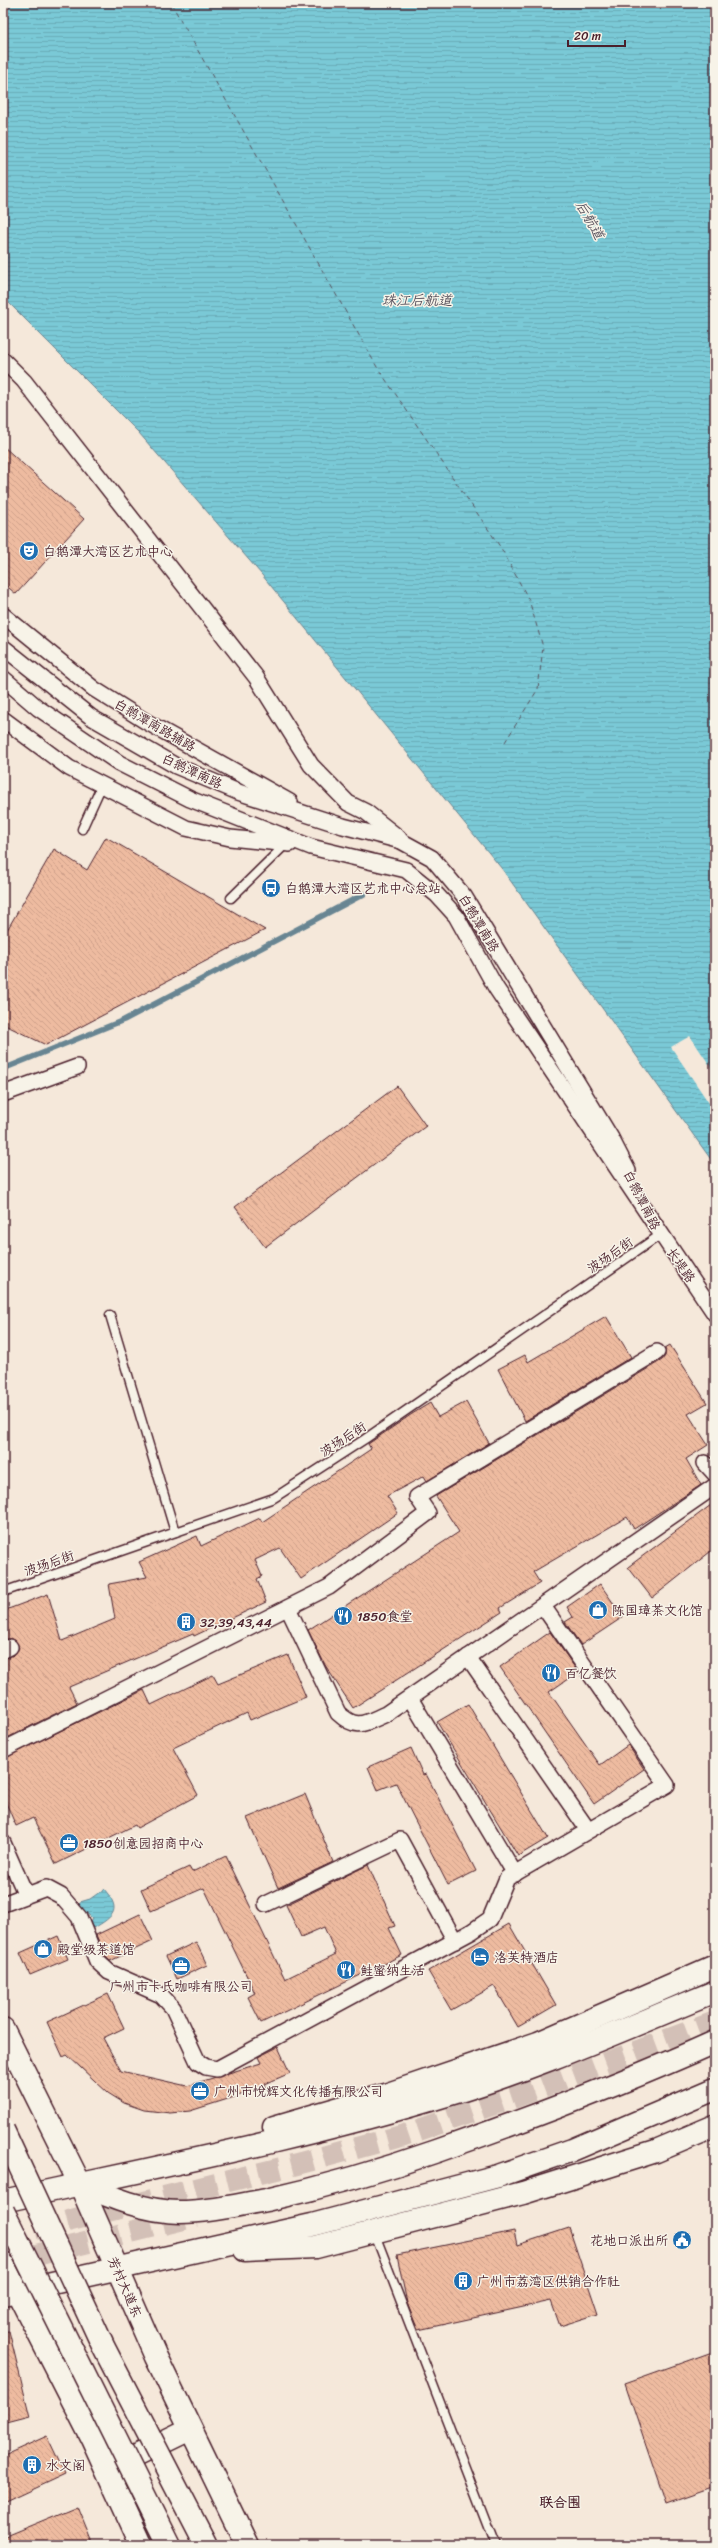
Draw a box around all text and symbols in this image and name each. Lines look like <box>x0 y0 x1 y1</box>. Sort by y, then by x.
scale bar <box>568 22 625 48</box>
text: 20 m <box>574 25 601 47</box>
water label: 后航道 <box>569 196 612 245</box>
water label: 珠江后航道 <box>382 288 453 313</box>
theatre icon: 白鹅潭大湾区艺术中心 <box>18 540 40 562</box>
place label: 白鹅潭大湾区艺术中心 <box>43 540 173 563</box>
street label: 白鹅潭南路辅路 <box>110 692 200 758</box>
street label: 白鹅潭南路 <box>158 747 226 795</box>
bus stop icon: 白鹅潭大湾区艺术中心总站 <box>260 877 282 899</box>
place label: 白鹅潭大湾区艺术中心总站 <box>285 877 441 900</box>
street label: 白鹅潭南路 <box>452 889 506 957</box>
street label: 白鹅潭南路 <box>617 1166 667 1234</box>
street label: 波场后街 <box>582 1231 638 1279</box>
street label: 长堤路 <box>660 1242 702 1288</box>
street label: 波场后街 <box>315 1415 371 1463</box>
street label: 波场后街 <box>21 1544 77 1582</box>
shop icon: 陈国璋茶文化馆 <box>587 1599 609 1621</box>
place label: 陈国璋茶文化馆 <box>612 1599 703 1622</box>
restaurant icon: 1850食堂 <box>332 1605 354 1627</box>
place label: 1850食堂 <box>357 1605 413 1628</box>
building icon: 32,39,43,44 <box>175 1611 197 1633</box>
place label: 32,39,43,44 <box>200 1611 272 1634</box>
restaurant icon: 百亿餐饮 <box>540 1662 562 1684</box>
place label: 百亿餐饮 <box>565 1662 617 1685</box>
office icon: 1850创意园招商中心 <box>58 1832 80 1854</box>
place label: 1850创意园招商中心 <box>83 1832 204 1855</box>
shop icon: 殿堂级茶道馆 <box>32 1938 54 1960</box>
place label: 殿堂级茶道馆 <box>57 1938 135 1961</box>
hotel icon: 洛芙特酒店 <box>469 1946 491 1968</box>
place label: 洛芙特酒店 <box>494 1946 559 1969</box>
office icon: 广州市卡氏咖啡有限公司 <box>170 1955 192 1977</box>
restaurant icon: 鲑蜜纳生活 <box>335 1959 357 1981</box>
place label: 鲑蜜纳生活 <box>360 1959 425 1982</box>
place label: 广州市卡氏咖啡有限公司 <box>109 1975 253 1998</box>
office icon: 广州市悦辉文化传播有限公司 <box>189 2080 211 2102</box>
place label: 广州市悦辉文化传播有限公司 <box>214 2080 383 2103</box>
place label: 花地口派出所 <box>590 2229 668 2252</box>
public building icon: 花地口派出所 <box>671 2229 693 2251</box>
street label: 芳村大道东 <box>101 2253 149 2321</box>
building icon: 广州市荔湾区供销合作社 <box>452 2270 474 2292</box>
place label: 广州市荔湾区供销合作社 <box>477 2270 620 2293</box>
building icon: 水文阁 <box>21 2454 43 2476</box>
place label: 水文阁 <box>46 2454 85 2477</box>
district label: 联合围 <box>539 2490 581 2515</box>

